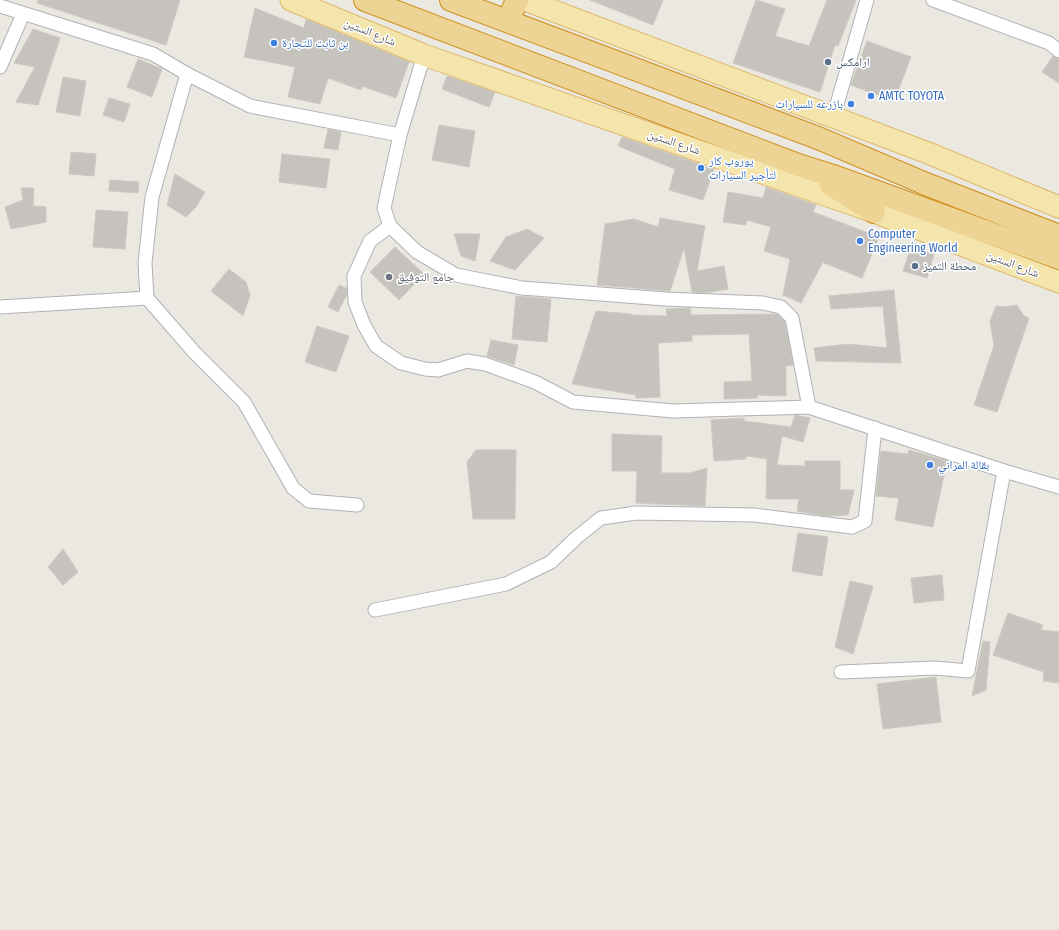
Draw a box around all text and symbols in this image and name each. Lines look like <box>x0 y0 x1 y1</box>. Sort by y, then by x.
street label: شارع الستين <box>342 15 398 50</box>
place label: بن ثابت للتجارة <box>282 36 349 50</box>
marker: بن ثابت للتجارة <box>269 38 279 48</box>
place label: ارامكس <box>836 55 870 69</box>
marker: ارامكس <box>823 57 833 67</box>
place label: AMTC TOYOTA <box>879 89 945 103</box>
marker: AMTC TOYOTA <box>866 91 876 101</box>
place label: بازرعه للسيارات <box>776 97 843 111</box>
marker: بازرعه للسيارات <box>846 99 856 109</box>
street label: شارع الستين <box>646 126 702 158</box>
place label: يوروب كار لتأجير السيارات <box>708 154 776 182</box>
marker: يوروب كار لتأجير السيارات <box>696 163 706 173</box>
place label: Computer Engineering World <box>868 227 958 255</box>
marker: Computer Engineering World <box>855 236 865 246</box>
street label: شارع الستين <box>985 248 1041 281</box>
place label: محطة التميز <box>922 259 976 273</box>
marker: محطة التميز <box>910 261 920 271</box>
place label: جامع التوفيق <box>397 270 454 284</box>
marker: جامع التوفيق <box>384 272 394 282</box>
place label: بقالة المراني <box>938 458 989 475</box>
marker: بقالة المراني <box>925 460 935 470</box>

